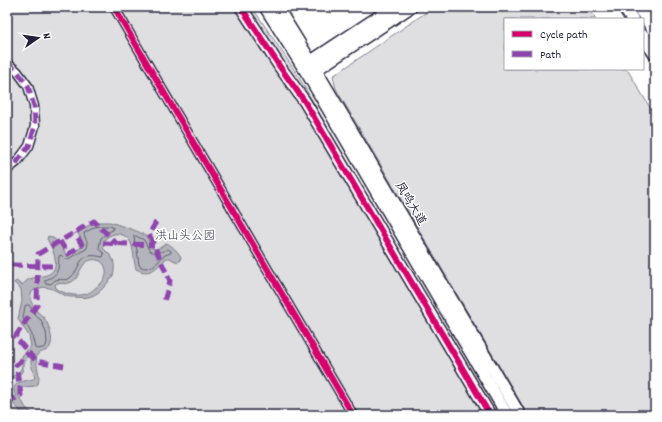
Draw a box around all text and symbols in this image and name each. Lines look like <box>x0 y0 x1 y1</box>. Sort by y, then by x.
north arrow <box>18 18 58 58</box>
legend <box>504 18 644 70</box>
text: Cycle path <box>540 27 588 44</box>
text: N <box>37 32 54 41</box>
text: Path <box>540 47 561 64</box>
street label: 凤鸣大道 <box>390 179 430 229</box>
park label: 洪山头公园 <box>155 228 215 245</box>

